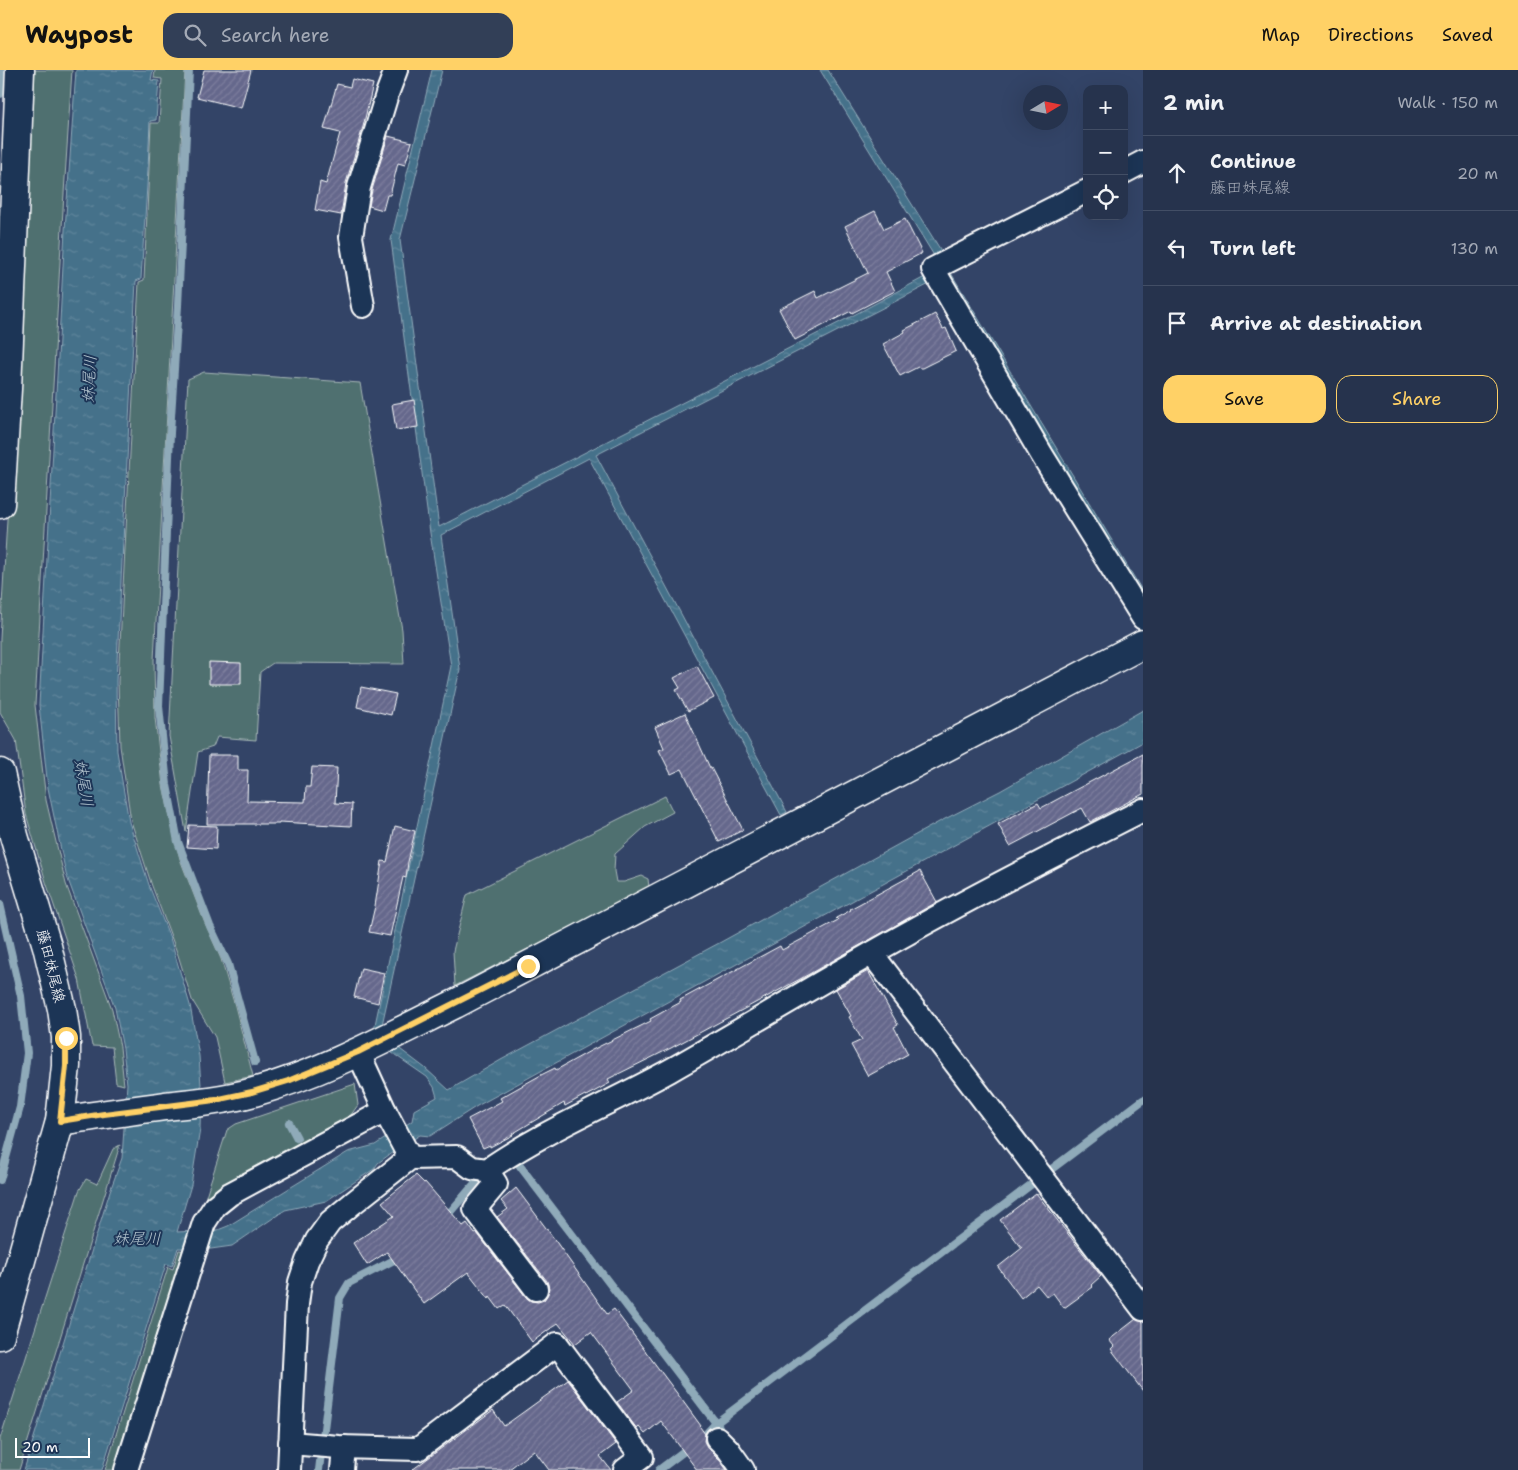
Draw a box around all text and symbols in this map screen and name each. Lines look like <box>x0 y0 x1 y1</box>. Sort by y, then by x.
search box <box>163 13 513 58</box>
text: Waypost <box>25 19 133 51</box>
icon: search <box>181 21 209 49</box>
text: Search here <box>221 23 329 48</box>
text: Map <box>1262 23 1300 47</box>
text: Directions <box>1328 23 1414 47</box>
text: Saved <box>1442 23 1493 47</box>
north arrow <box>1023 85 1068 130</box>
map controls <box>1083 85 1128 220</box>
button: + <box>1083 85 1128 130</box>
text: 2 min <box>1163 89 1224 117</box>
text: Walk · 150 m <box>1397 92 1498 113</box>
button: − <box>1083 130 1128 175</box>
text: Continue <box>1210 149 1296 174</box>
icon: ahead <box>1163 159 1191 187</box>
text: 20 m <box>1457 163 1498 184</box>
button: locate <box>1083 175 1128 220</box>
text: 藤田妹尾線 <box>1210 177 1290 198</box>
icon: left <box>1163 234 1191 262</box>
text: Turn left <box>1210 236 1296 261</box>
text: 130 m <box>1451 238 1498 259</box>
icon: arrive <box>1163 309 1191 337</box>
text: Arrive at destination <box>1210 311 1422 336</box>
water label: 妹尾川 <box>77 354 101 404</box>
button: Save <box>1163 375 1326 423</box>
button: Share <box>1336 375 1498 423</box>
water label: 妹尾川 <box>70 758 98 808</box>
street label: 藤田妹尾線 <box>32 927 70 1005</box>
route end <box>517 955 540 978</box>
route start <box>55 1027 78 1050</box>
water label: 妹尾川 <box>113 1228 161 1249</box>
scale bar <box>15 1435 90 1458</box>
text: 20 m <box>22 1438 58 1456</box>

